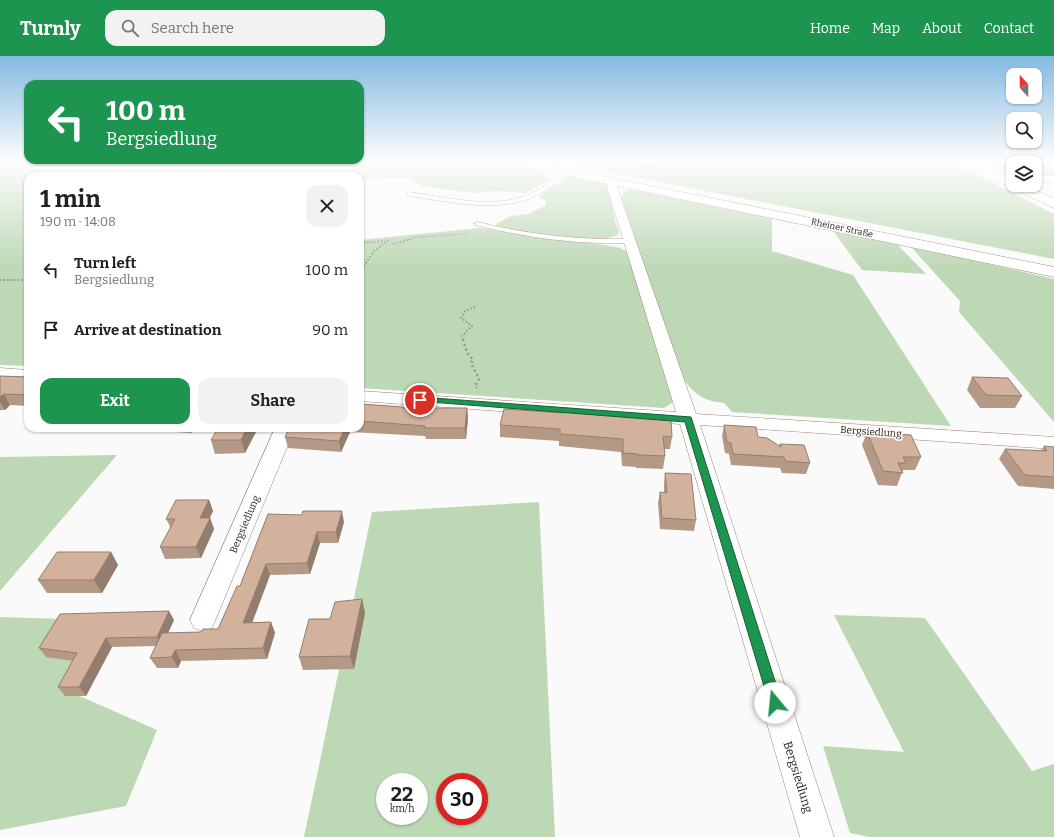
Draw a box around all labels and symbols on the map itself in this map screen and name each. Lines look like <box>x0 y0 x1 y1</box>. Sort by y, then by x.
north arrow <box>1006 68 1042 104</box>
street label: Rheiner Straße <box>810 217 874 239</box>
pin <box>403 383 437 417</box>
street label: Bergsiedlung <box>840 424 903 440</box>
street label: Bergsiedlung <box>227 493 263 555</box>
position arrow <box>754 682 796 724</box>
street label: Bergsiedlung <box>780 740 816 815</box>
speed limit sign: 30 <box>436 773 488 825</box>

